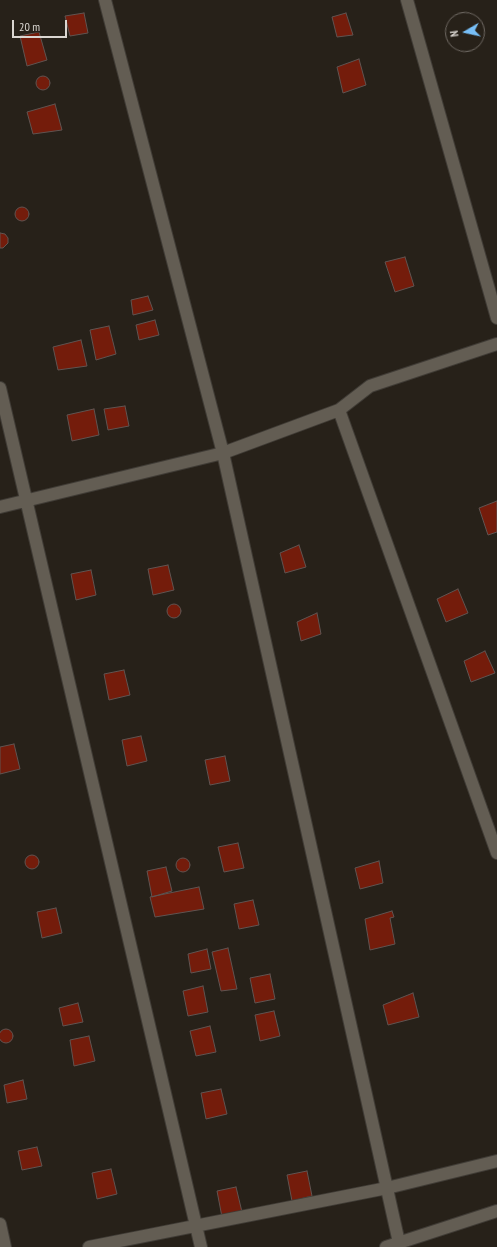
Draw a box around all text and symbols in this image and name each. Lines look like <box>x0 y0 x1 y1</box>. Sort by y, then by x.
scale bar <box>14 12 69 38</box>
north arrow <box>445 12 485 52</box>
text: 20 m <box>19 19 40 34</box>
text: N <box>447 30 462 38</box>

